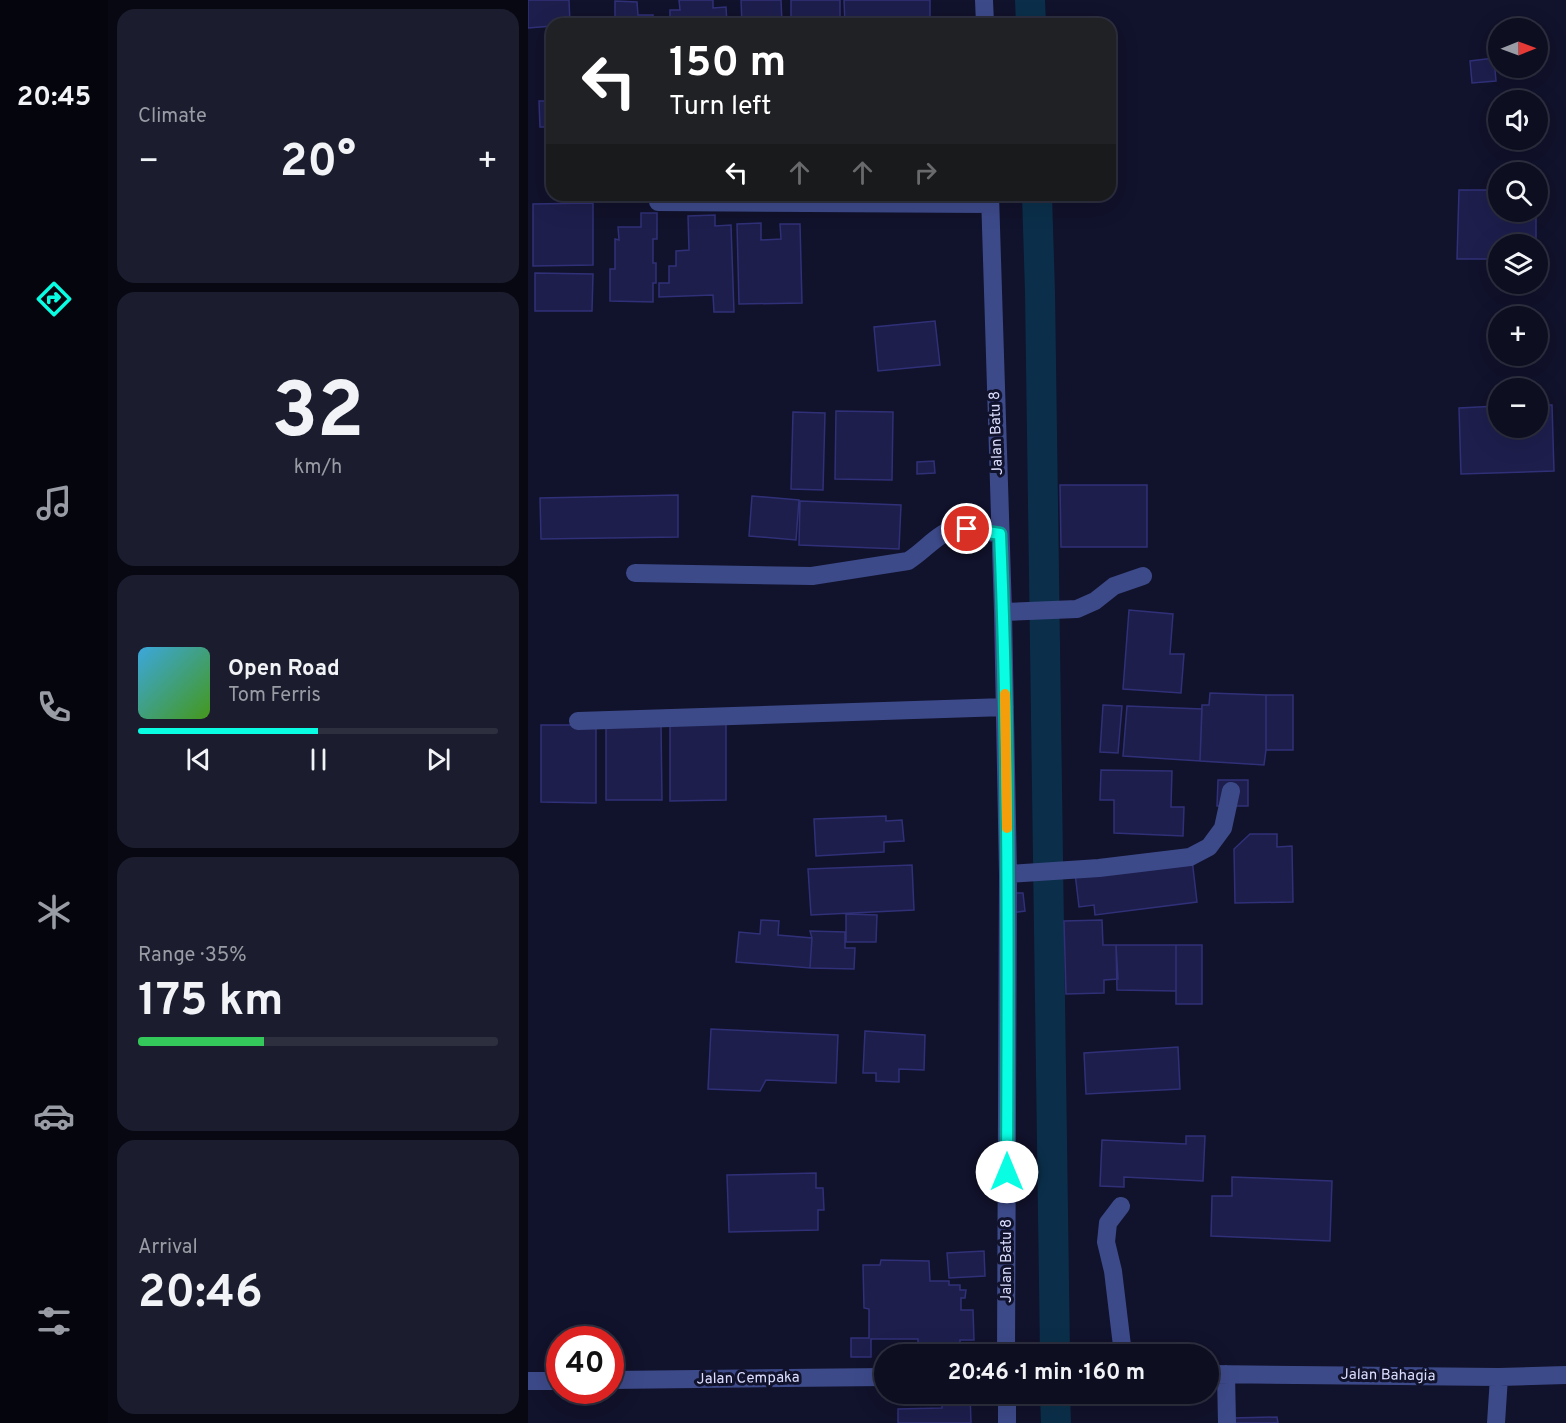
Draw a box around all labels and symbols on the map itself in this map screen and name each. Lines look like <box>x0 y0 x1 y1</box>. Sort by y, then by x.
north arrow <box>1488 18 1548 78</box>
street label: Jalan Batu 8 <box>986 391 1008 475</box>
pin <box>941 503 992 554</box>
position arrow <box>975 1140 1039 1204</box>
street label: Jalan Batu 8 <box>998 1219 1017 1303</box>
speed limit sign: 40 <box>546 1326 624 1404</box>
street label: Jalan Bahagia <box>1340 1366 1436 1386</box>
street label: Jalan Cempaka <box>696 1369 800 1389</box>

